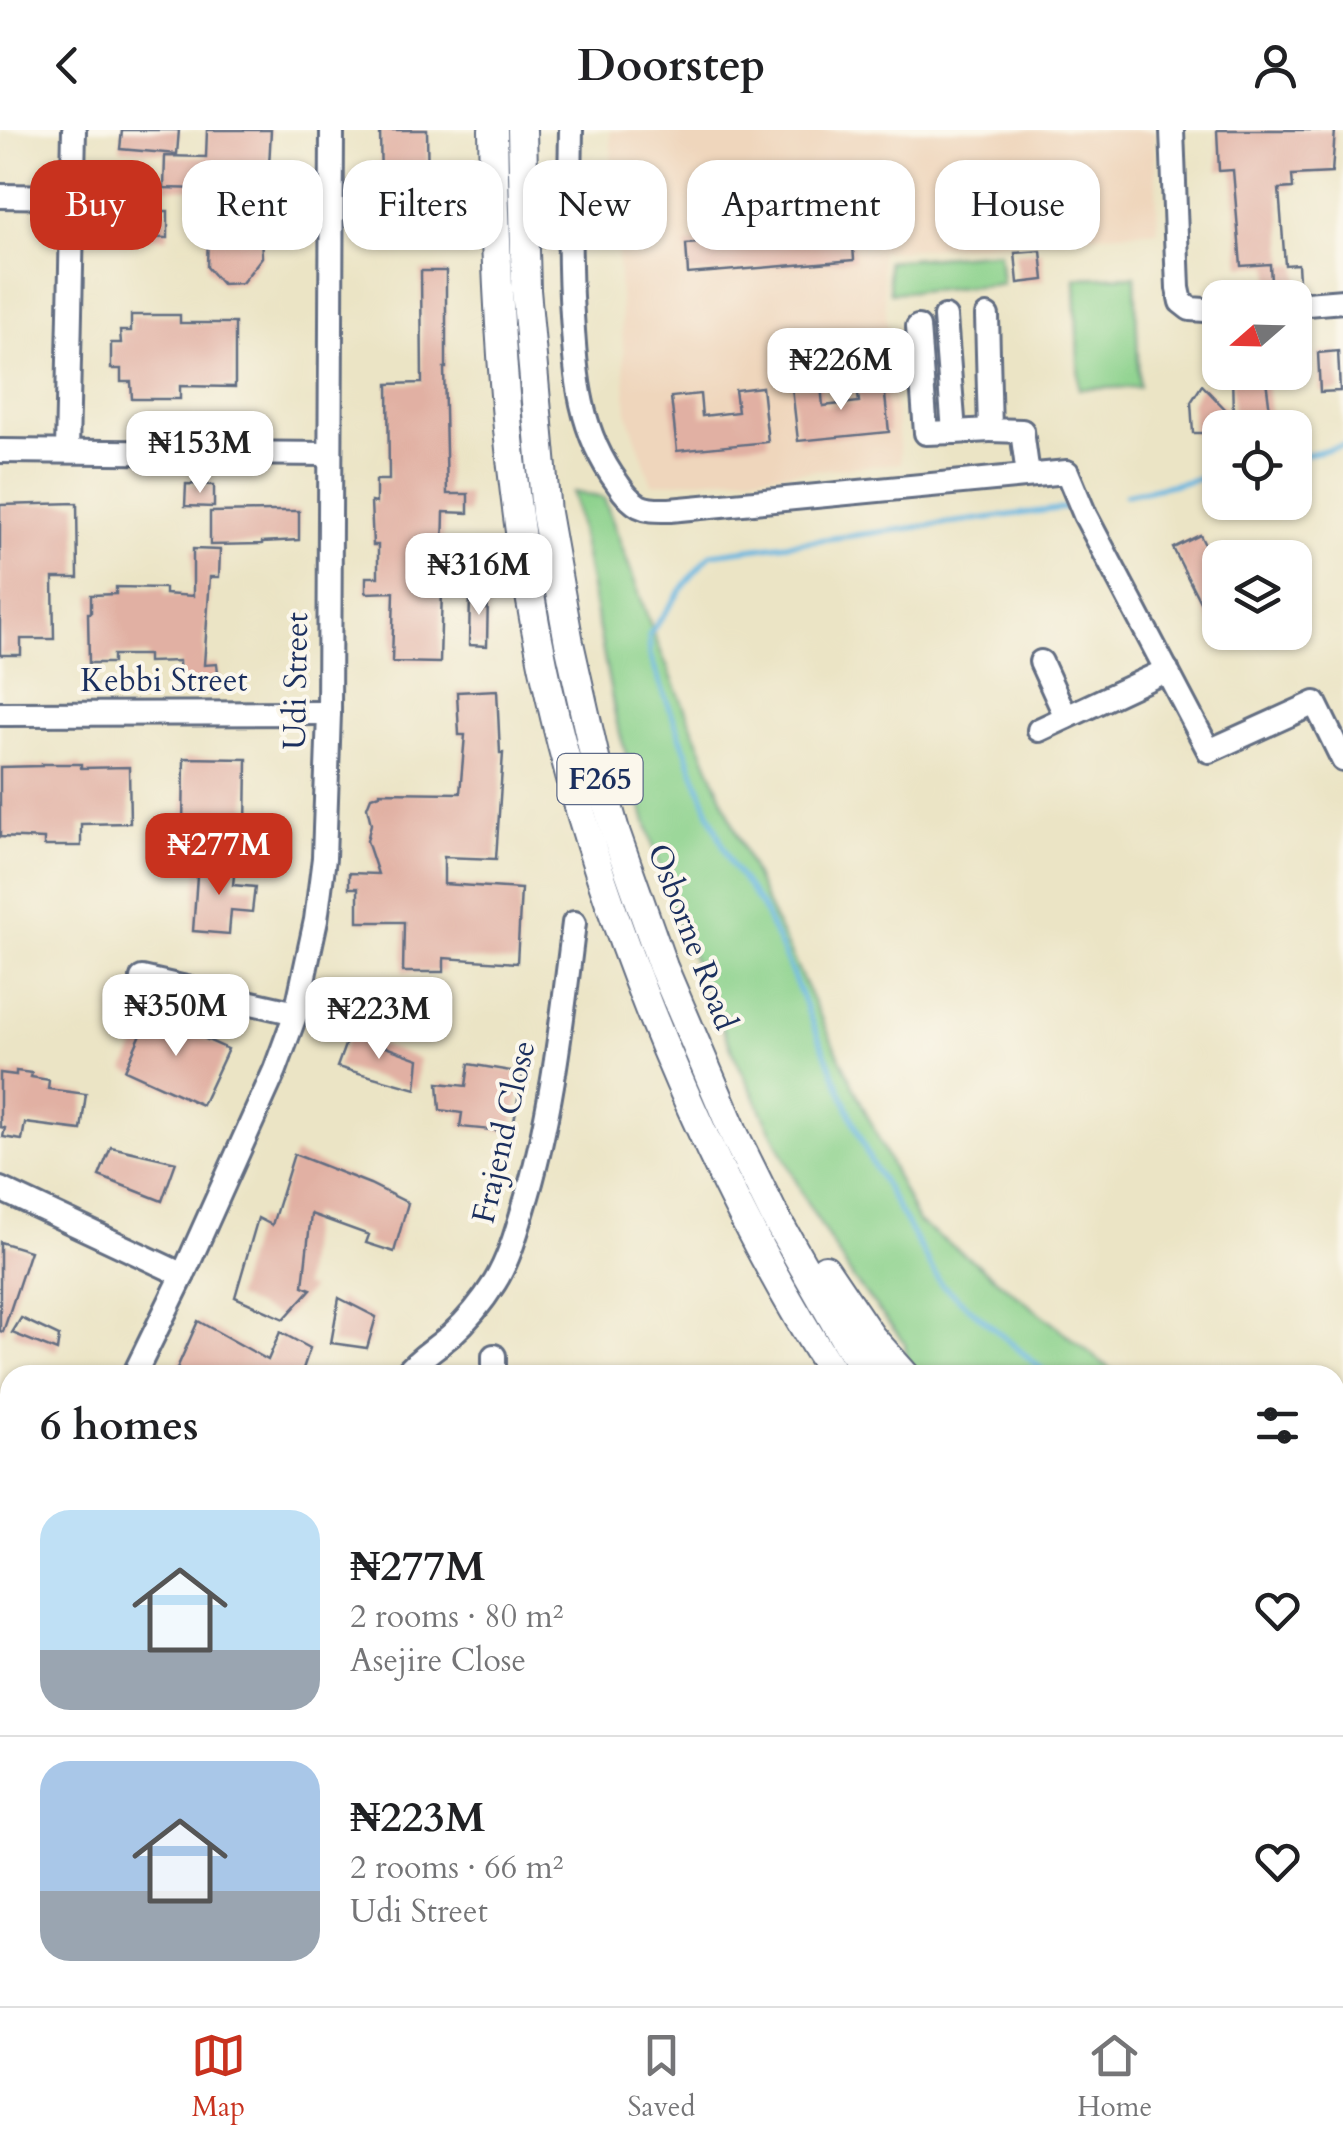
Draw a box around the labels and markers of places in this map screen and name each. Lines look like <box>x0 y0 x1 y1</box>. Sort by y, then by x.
pin: ₦226M <box>771 328 911 413</box>
pin: ₦153M <box>130 411 270 496</box>
pin: ₦316M <box>409 533 549 618</box>
pin: ₦277M <box>149 813 289 898</box>
pin: ₦350M <box>106 974 246 1059</box>
pin: ₦223M <box>309 977 449 1062</box>

